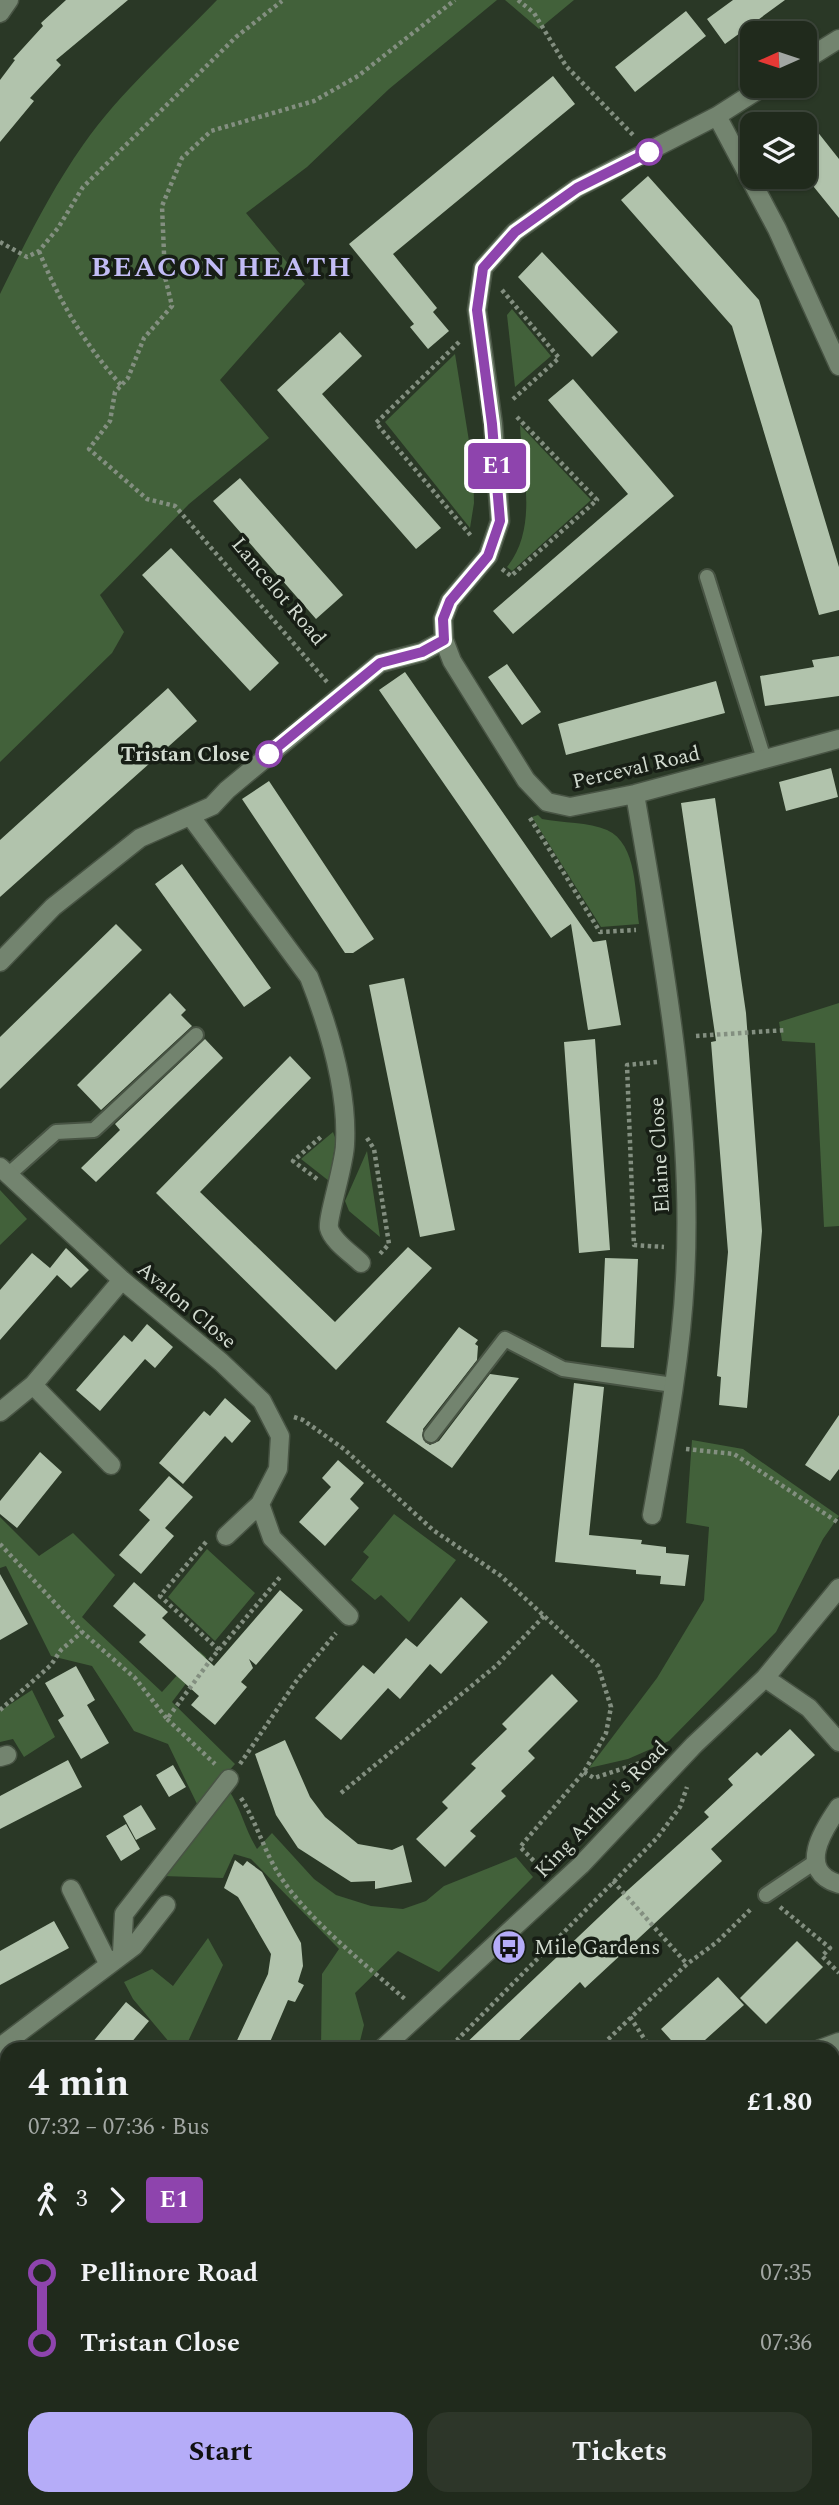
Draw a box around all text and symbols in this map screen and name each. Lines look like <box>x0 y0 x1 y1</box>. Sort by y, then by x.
north arrow <box>740 21 817 98</box>
map controls <box>740 21 817 189</box>
button: layers <box>740 112 817 189</box>
unlabelled marker <box>636 139 662 165</box>
district label: BEACON HEATH <box>91 246 353 289</box>
line badge: E1 <box>466 443 528 489</box>
text: E1 <box>482 448 512 484</box>
street label: Lancelot Road <box>223 530 333 653</box>
street label: Perceval Road <box>569 738 704 798</box>
place label: Tristan Close <box>121 739 250 771</box>
marker: Tristan Close <box>256 741 282 767</box>
street label: Elaine Close <box>641 1096 679 1214</box>
street label: Avalon Close <box>129 1254 243 1357</box>
street label: King Arthur's Road <box>527 1733 676 1886</box>
bus stop icon: Mile Gardens <box>490 1928 528 1966</box>
place label: Mile Gardens <box>534 1932 660 1964</box>
text: 4 min <box>28 2055 129 2113</box>
text: £1.80 <box>747 2082 812 2122</box>
text: 07:32 – 07:36 · Bus <box>28 2110 210 2145</box>
icon: walk <box>28 2181 66 2219</box>
icon: forward <box>98 2181 136 2219</box>
text: 3 <box>76 2182 88 2217</box>
text: E1 <box>160 2182 189 2218</box>
text: Pellinore Road <box>80 2253 258 2293</box>
text: 07:35 <box>760 2256 812 2291</box>
text: Tristan Close <box>80 2323 240 2363</box>
text: 07:36 <box>760 2326 812 2361</box>
button: Start <box>28 2412 413 2492</box>
button: Tickets <box>427 2412 812 2492</box>

